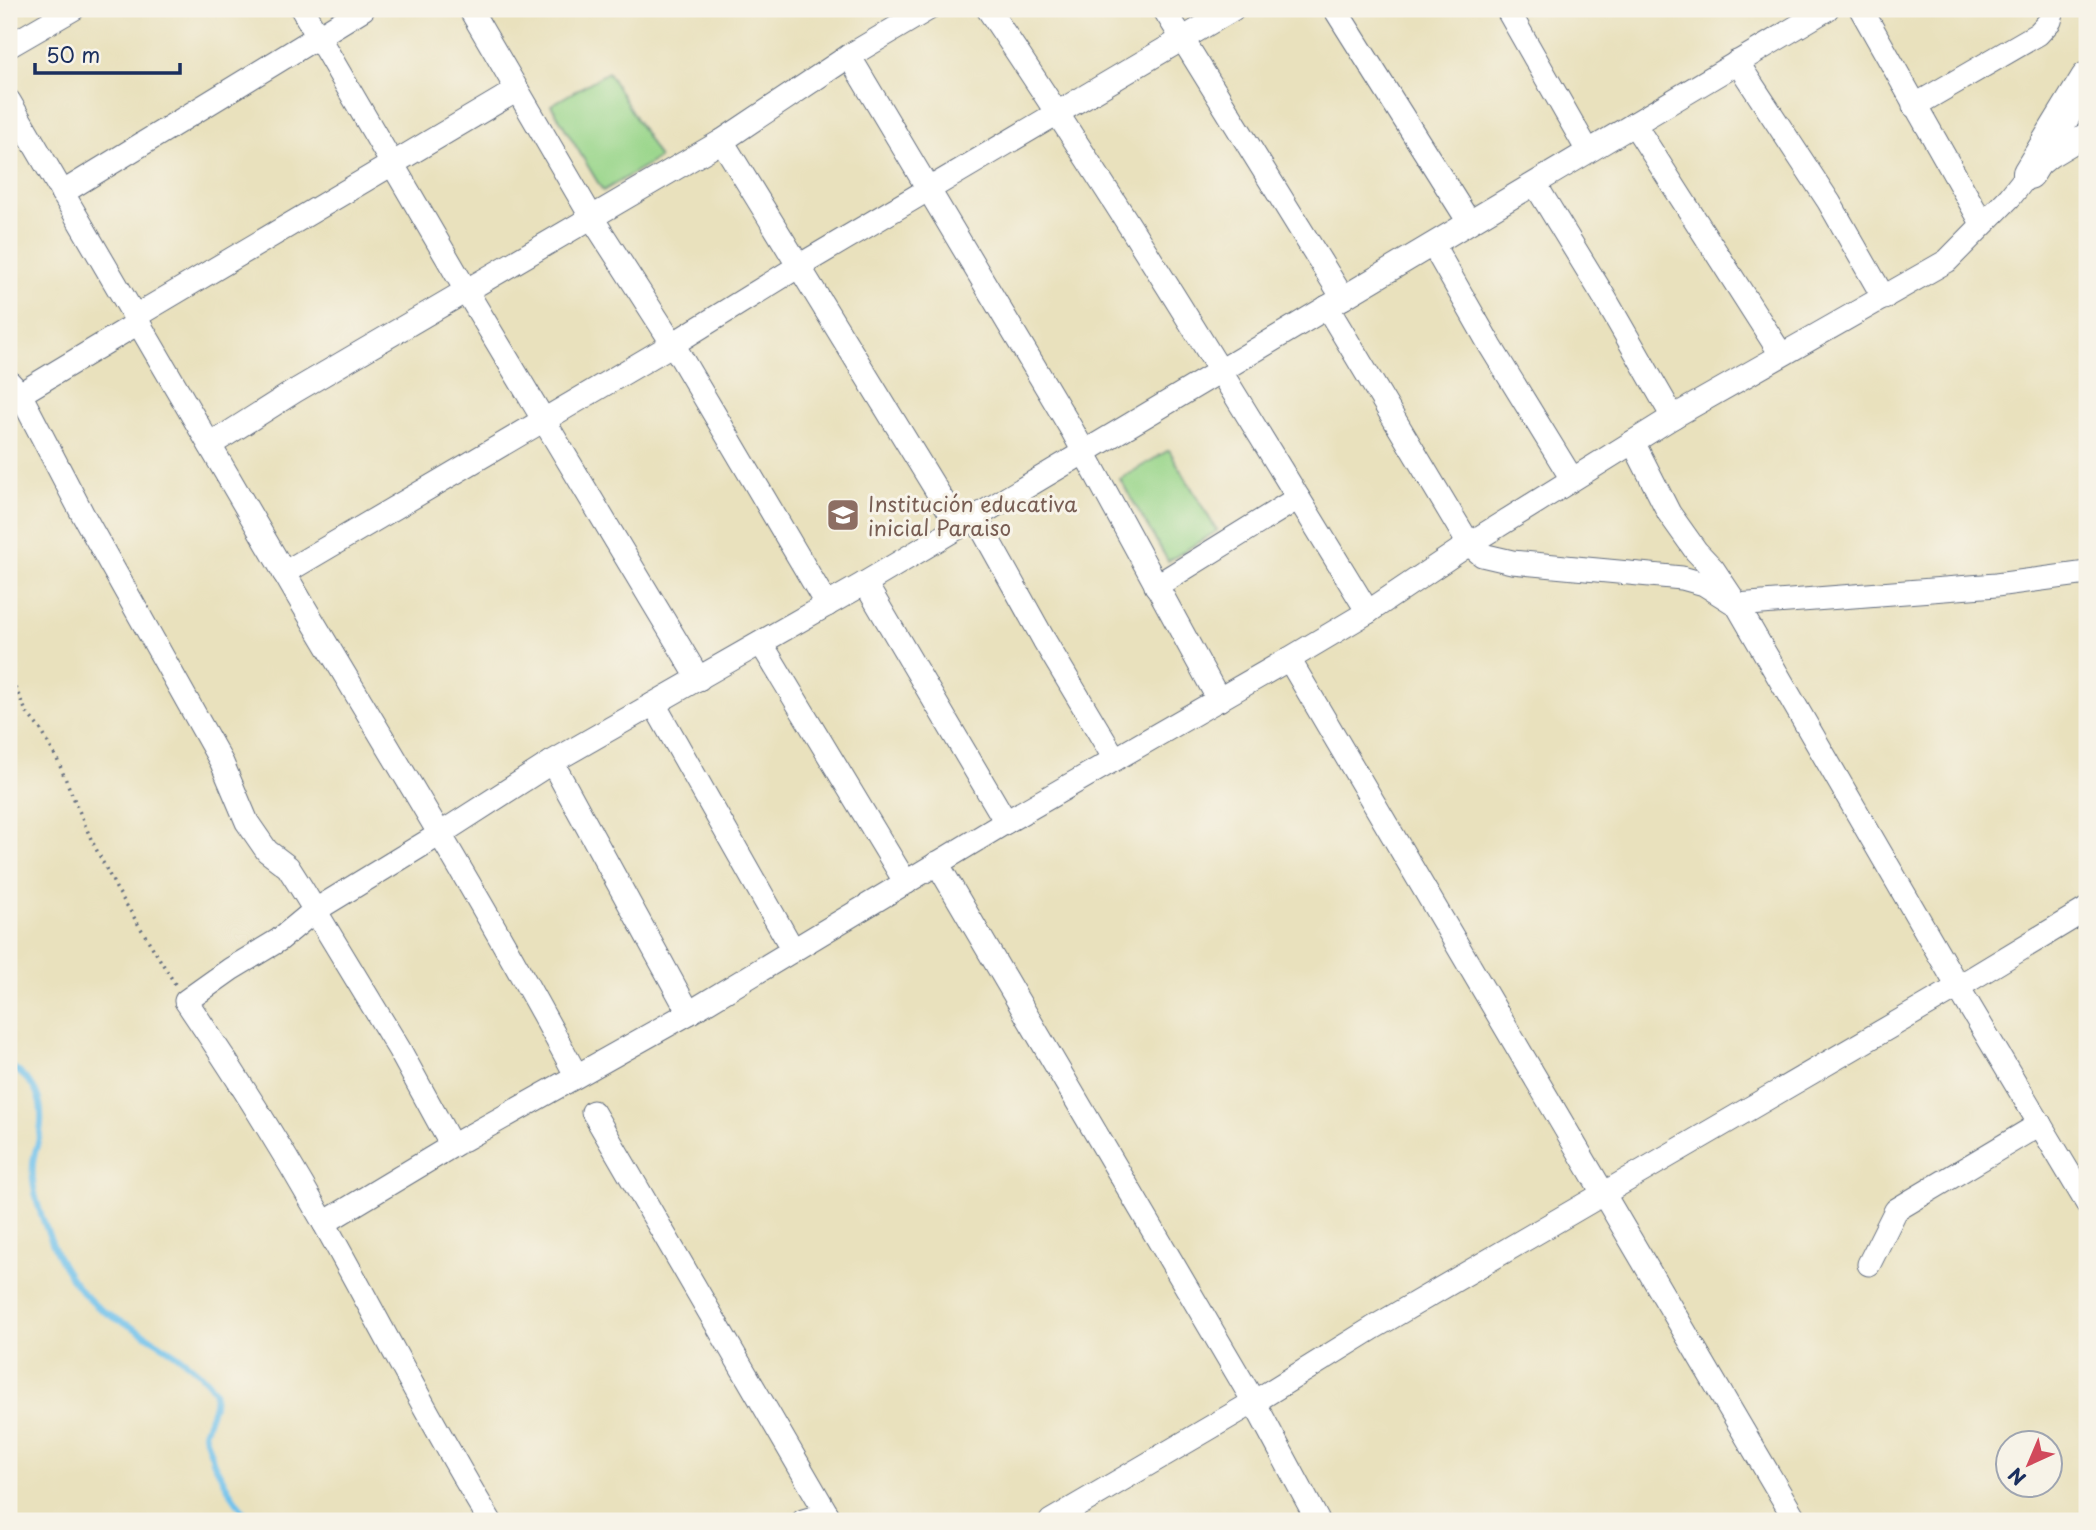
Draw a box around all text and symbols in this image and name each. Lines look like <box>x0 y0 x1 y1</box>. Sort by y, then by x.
scale bar <box>35 32 180 76</box>
text: 50 m <box>46 38 100 70</box>
place label: Institución educativa inicial Paraiso <box>868 487 1078 543</box>
school or university icon: Institución educativa inicial Paraiso <box>824 496 862 534</box>
north arrow <box>1994 1428 2064 1498</box>
text: N <box>2001 1462 2032 1492</box>

